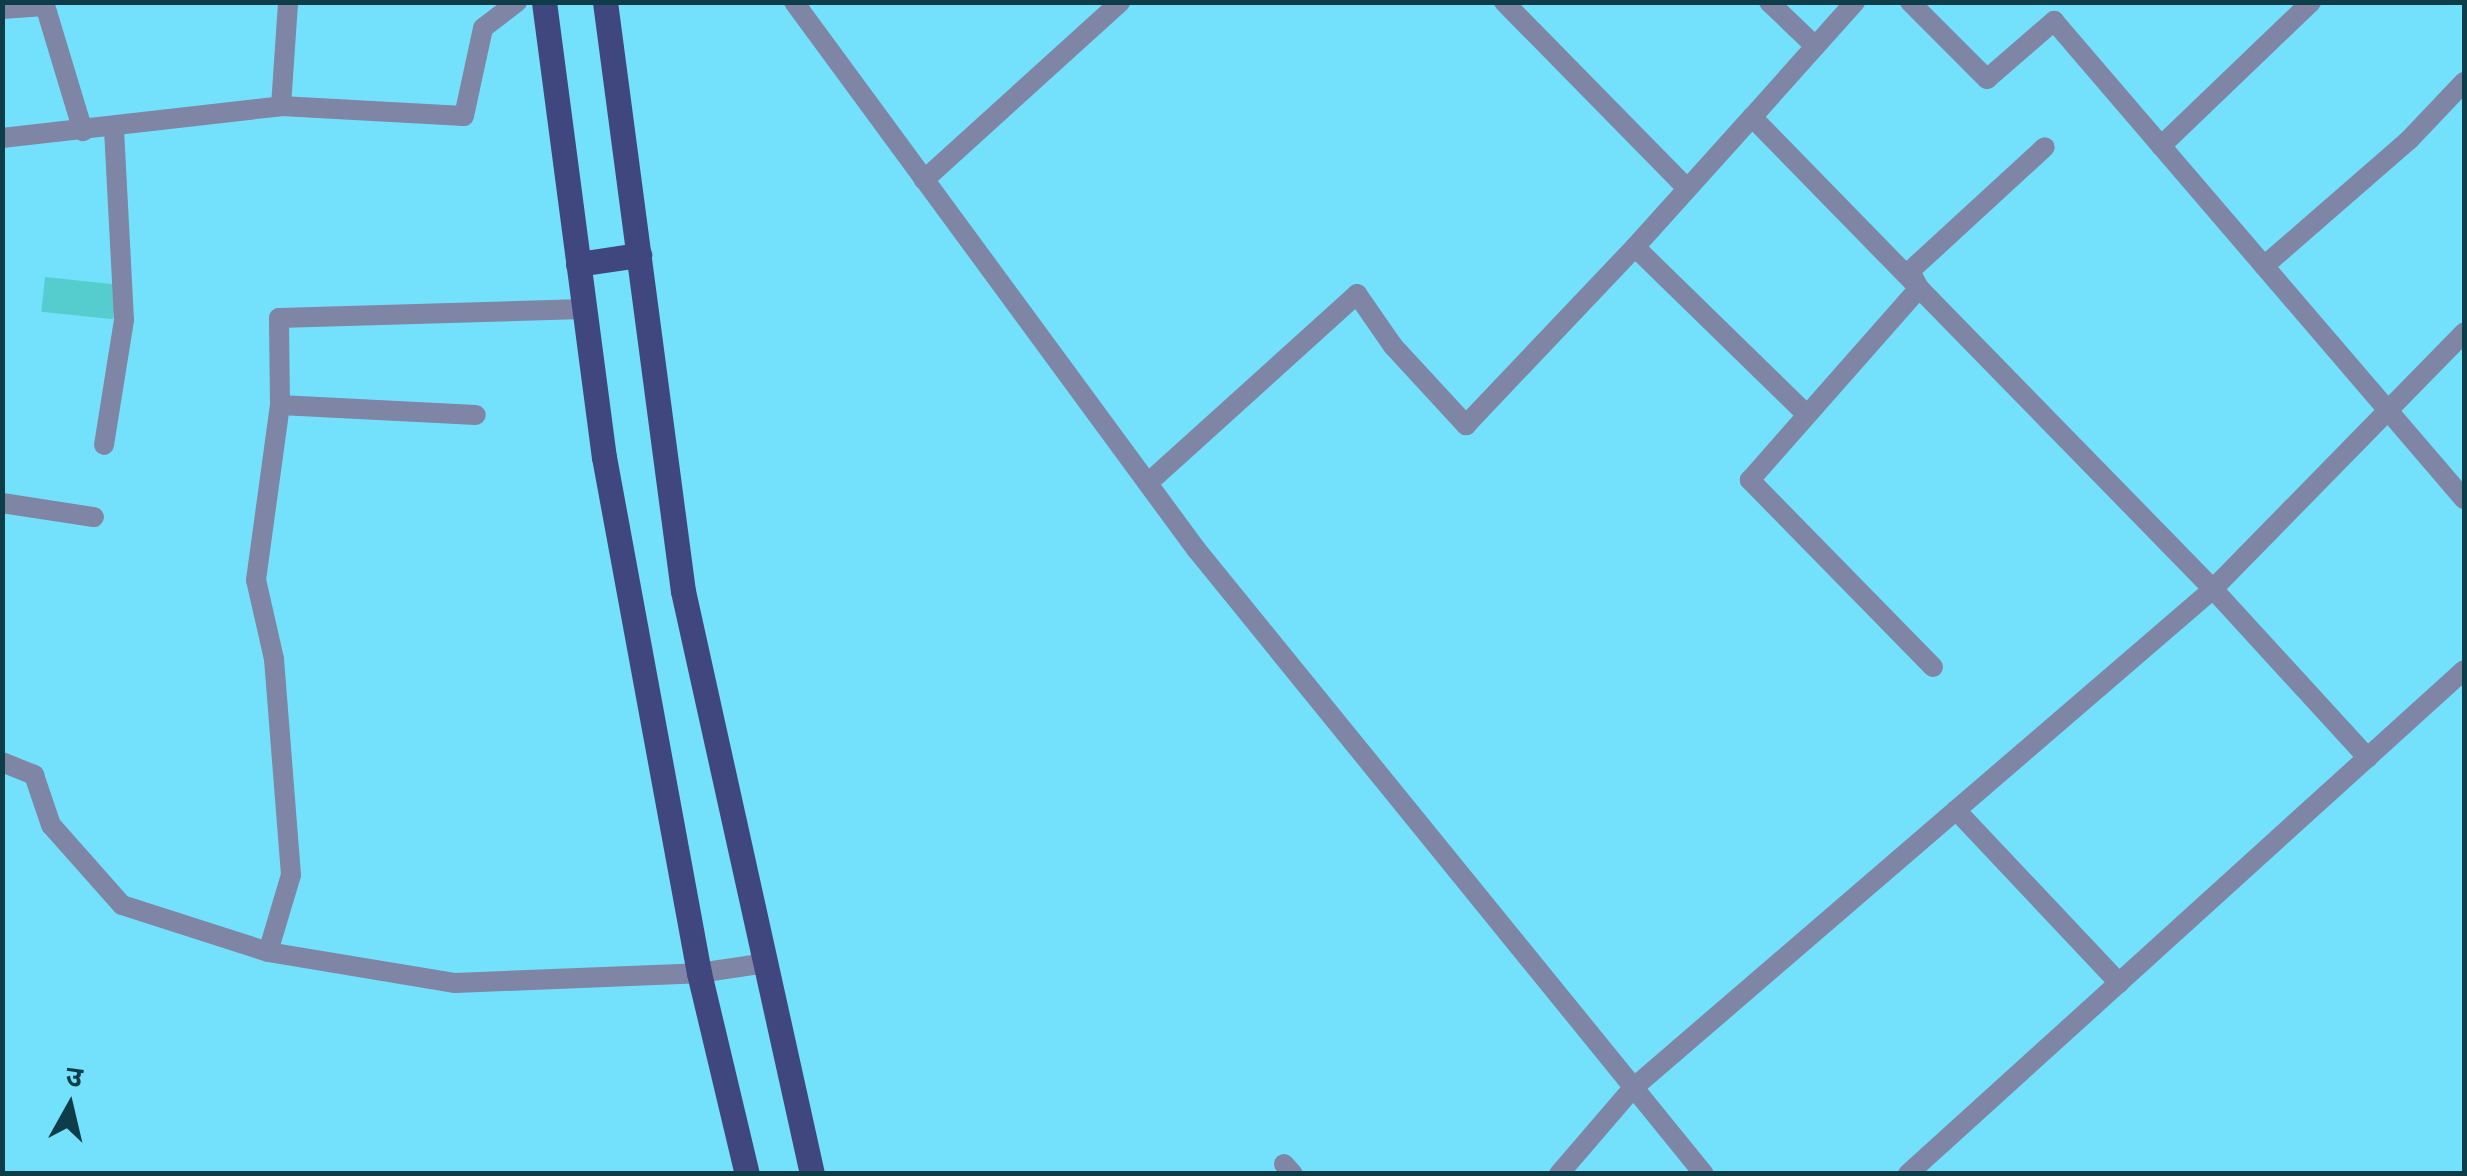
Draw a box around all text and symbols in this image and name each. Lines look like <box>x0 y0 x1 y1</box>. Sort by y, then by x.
north arrow <box>20 1056 120 1156</box>
text: उ <box>64 1057 85 1095</box>

